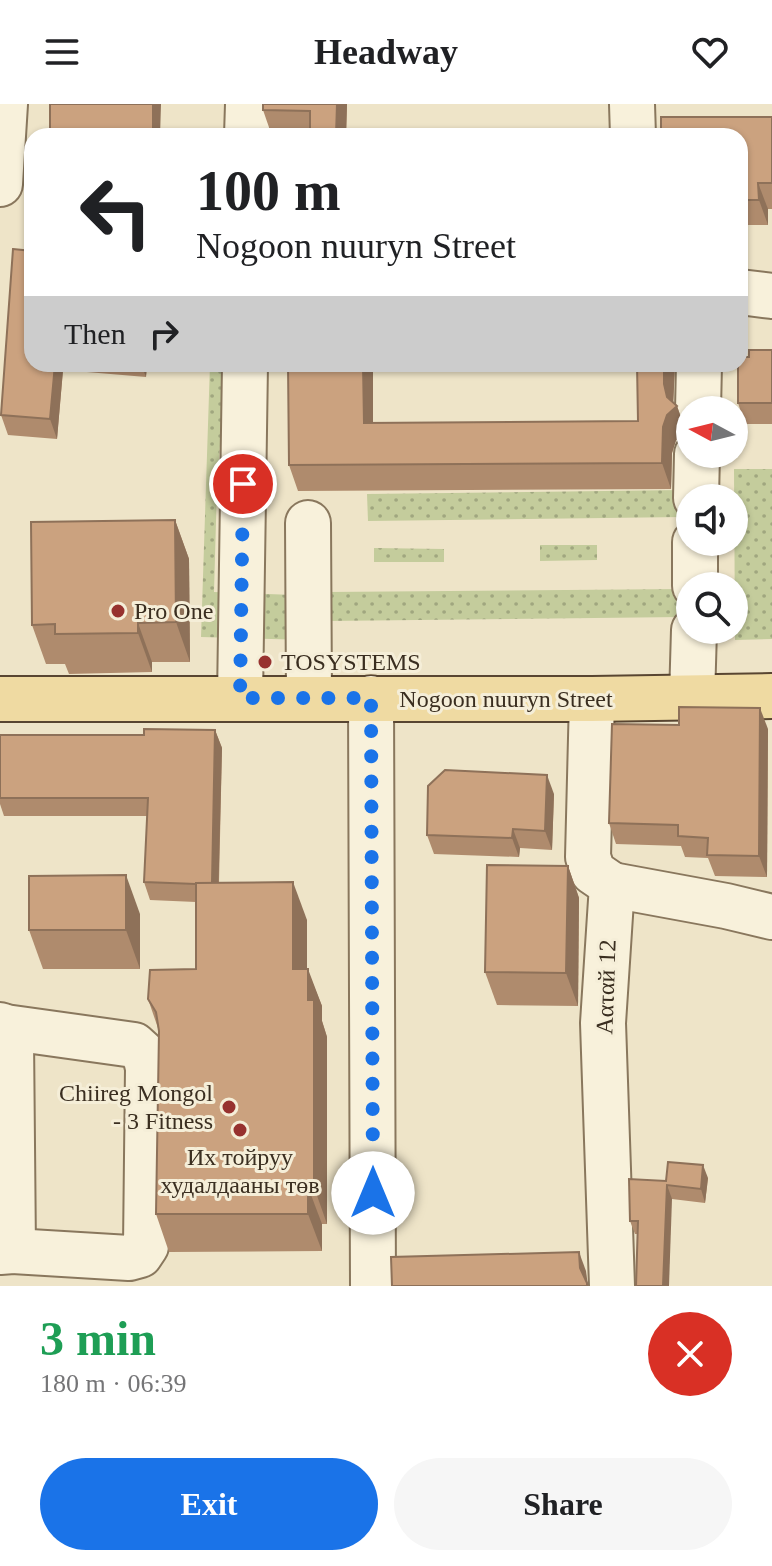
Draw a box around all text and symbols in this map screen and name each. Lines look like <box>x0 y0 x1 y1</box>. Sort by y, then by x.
icon: menu <box>40 30 84 74</box>
icon: heart <box>688 30 732 74</box>
text: Headway <box>314 32 458 72</box>
icon: left <box>64 160 168 264</box>
text: 100 m <box>196 160 341 222</box>
text: Nogoon nuuryn Street <box>196 226 516 266</box>
icon: right <box>142 312 186 356</box>
text: Then <box>64 317 126 350</box>
north arrow <box>676 396 748 468</box>
map controls <box>676 396 748 644</box>
pin <box>209 450 277 518</box>
icon: arrive <box>221 462 265 506</box>
button: sound <box>676 484 748 556</box>
button: search <box>676 572 748 644</box>
place label: Pro One <box>134 598 213 624</box>
marker: Pro One <box>109 602 127 620</box>
place label: TOSYSTEMS <box>281 649 421 675</box>
marker: TOSYSTEMS <box>256 653 274 671</box>
street label: Nogoon nuuryn Street <box>399 686 613 712</box>
street label: Ααταй 12 <box>591 939 621 1035</box>
place label: Chiireg Mongol - 3 Fitness <box>59 1080 213 1134</box>
marker: Chiireg Mongol - 3 Fitness <box>220 1098 238 1116</box>
marker: Их тойруу худалдааны төв <box>231 1121 249 1139</box>
place label: Их тойруу худалдааны төв <box>161 1144 319 1198</box>
position arrow <box>331 1151 415 1235</box>
text: 3 min <box>40 1312 156 1365</box>
button: close <box>648 1312 732 1396</box>
text: 180 m · 06:39 <box>40 1369 187 1398</box>
button: Exit <box>40 1458 378 1550</box>
button: Share <box>394 1458 732 1550</box>

